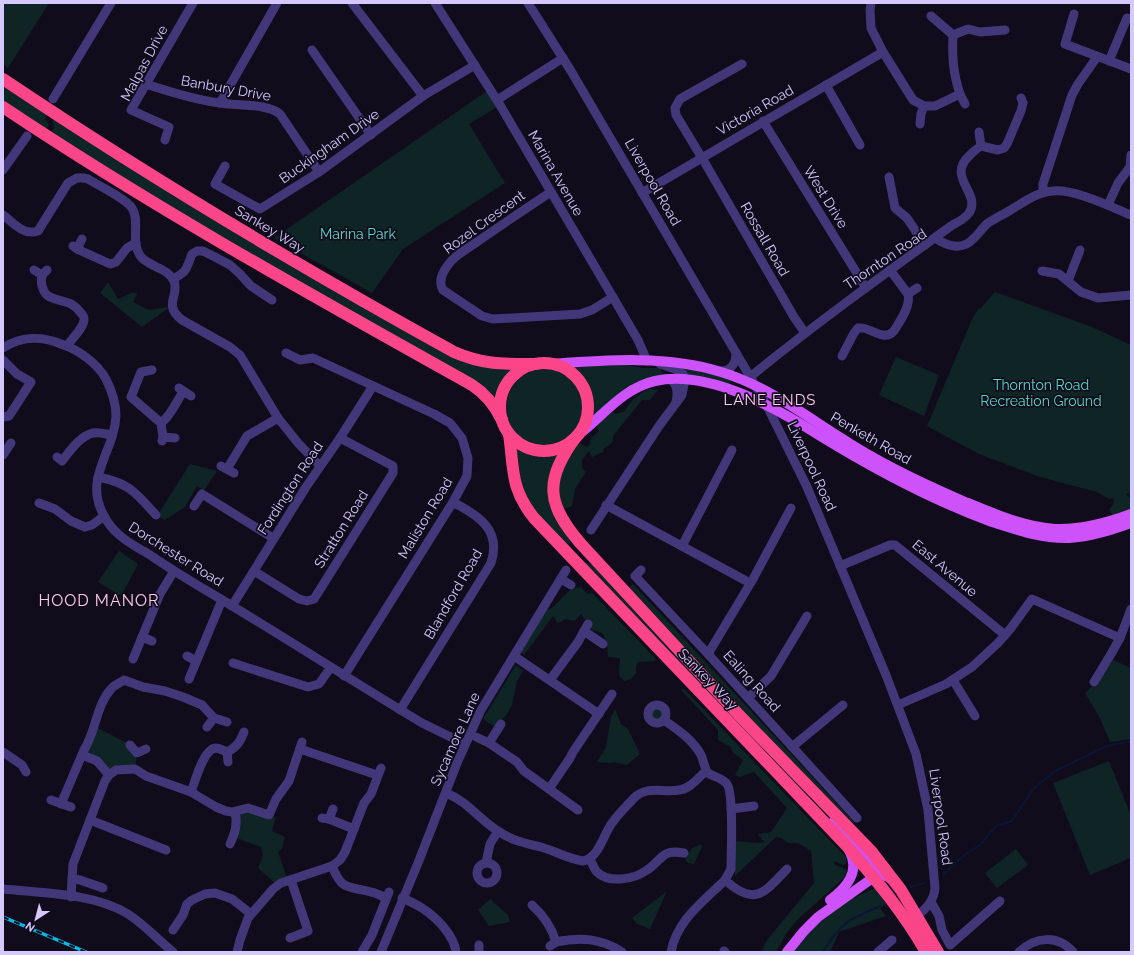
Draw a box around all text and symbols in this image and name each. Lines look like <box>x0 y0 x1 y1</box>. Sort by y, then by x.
street label: Malpas Drive <box>117 22 171 104</box>
street label: Banbury Drive <box>180 72 272 104</box>
street label: Victoria Road <box>714 82 796 138</box>
street label: Buckingham Drive <box>276 106 382 186</box>
street label: Marina Avenue <box>525 127 587 219</box>
street label: Liverpool Road <box>622 136 684 228</box>
street label: West Drive <box>801 163 851 231</box>
street label: Rozel Crescent <box>440 187 528 257</box>
street label: Rossall Road <box>737 199 793 279</box>
street label: Sankey Way <box>232 202 308 256</box>
street label: Thornton Road <box>841 225 929 293</box>
park label: Marina Park <box>320 226 396 242</box>
park label: Thornton Road Recreation Ground <box>980 377 1102 409</box>
district label: LANE ENDS <box>724 391 816 409</box>
street label: Penketh Road <box>828 409 914 467</box>
street label: Liverpool Road <box>784 418 840 514</box>
street label: Fordington Road <box>254 439 326 537</box>
street label: Maliston Road <box>395 475 455 561</box>
street label: Stratton Road <box>311 487 371 571</box>
street label: Dorchester Road <box>126 518 226 590</box>
street label: East Avenue <box>909 536 981 600</box>
street label: Blandford Road <box>421 546 485 642</box>
district label: HOOD MANOR <box>38 591 160 610</box>
street label: Sankey Way <box>675 645 741 713</box>
street label: Ealing Road <box>720 647 784 715</box>
street label: Sycamore Lane <box>427 690 483 788</box>
street label: Liverpool Road <box>926 768 956 866</box>
north arrow <box>16 899 56 939</box>
text: N <box>23 919 38 934</box>

